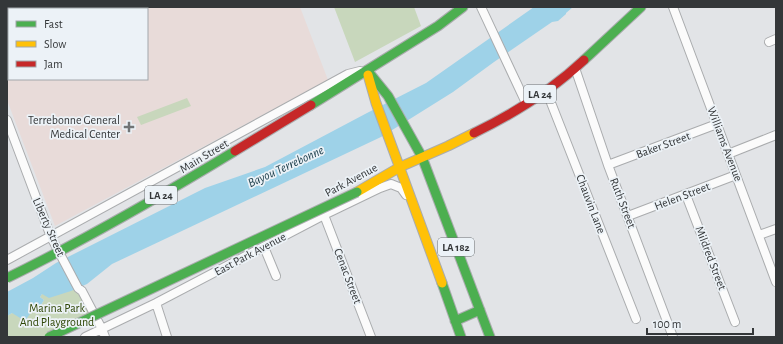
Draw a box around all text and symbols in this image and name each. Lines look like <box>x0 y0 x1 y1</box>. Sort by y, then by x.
legend <box>8 8 148 80</box>
text: Fast <box>44 18 63 30</box>
text: Slow <box>44 38 66 50</box>
text: Jam <box>44 58 63 70</box>
road number: LA 24 <box>524 85 556 103</box>
street label: Williams Avenue <box>705 105 745 183</box>
place label: Terrebonne General Medical Center <box>28 114 120 140</box>
marker: Terrebonne General Medical Center <box>123 121 135 133</box>
street label: Baker Street <box>634 130 692 160</box>
street label: Main Street <box>178 137 230 175</box>
water label: Bayou Terrebonne <box>246 144 326 190</box>
street label: Park Avenue <box>323 161 379 199</box>
street label: Chauvin Lane <box>574 173 608 235</box>
street label: Ruth Street <box>608 176 638 230</box>
street label: Helen Street <box>653 180 712 212</box>
road number: LA 24 <box>145 186 177 204</box>
street label: Liberty Street <box>30 196 67 259</box>
street label: Mildred Street <box>693 224 729 292</box>
street label: East Park Avenue <box>212 230 288 278</box>
road number: LA 182 <box>438 238 474 256</box>
street label: Cenac Street <box>332 247 364 305</box>
park label: Marina Park And Playground <box>20 302 94 329</box>
scale bar <box>647 310 753 336</box>
text: 100 m <box>653 318 681 330</box>

